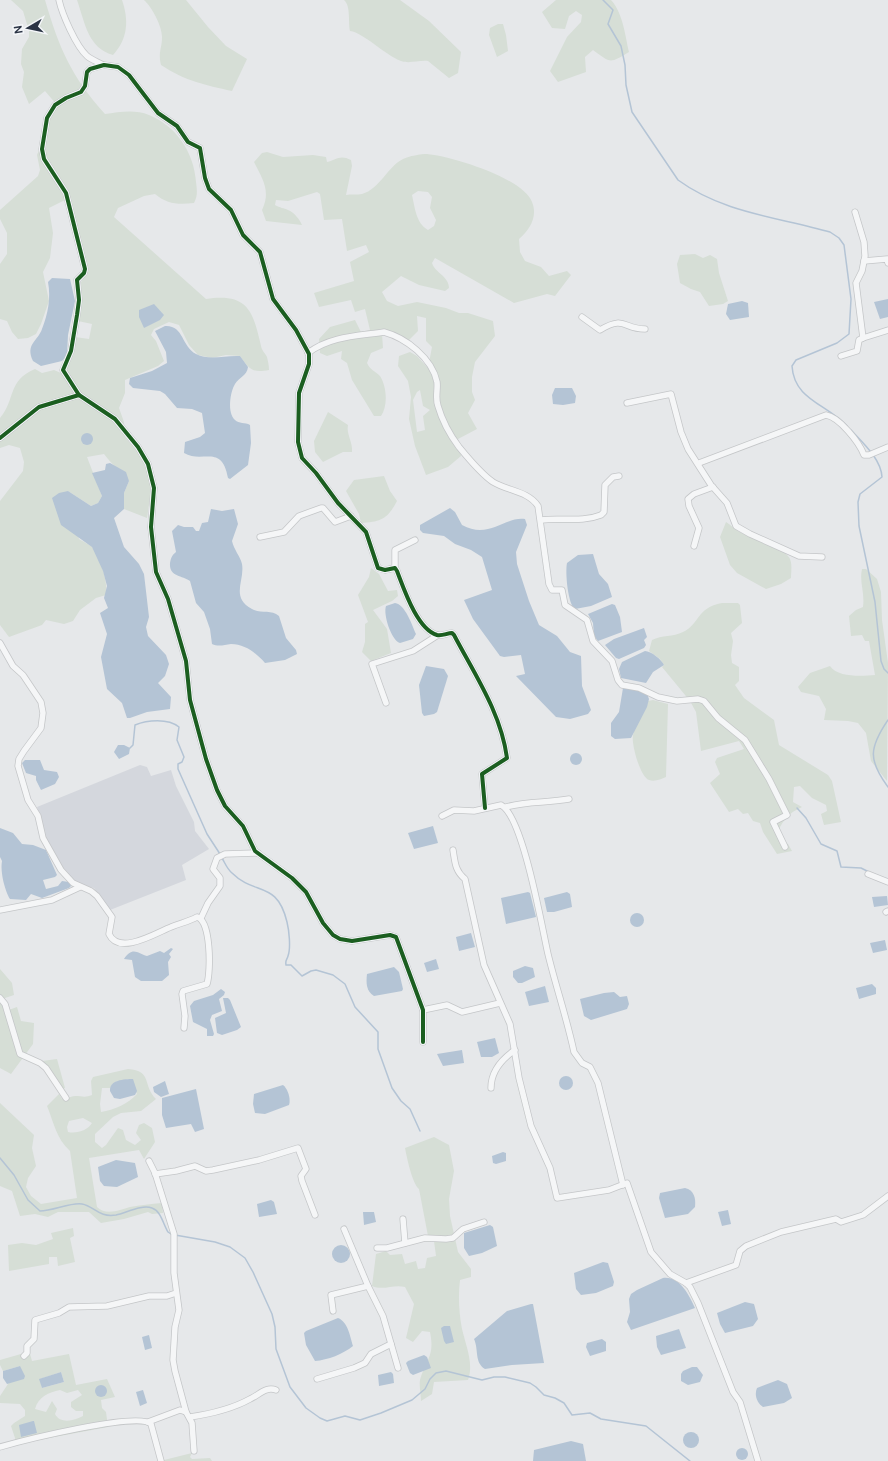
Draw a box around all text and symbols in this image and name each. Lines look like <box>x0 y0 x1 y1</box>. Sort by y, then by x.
north arrow <box>8 8 48 48</box>
text: N <box>12 24 25 35</box>

